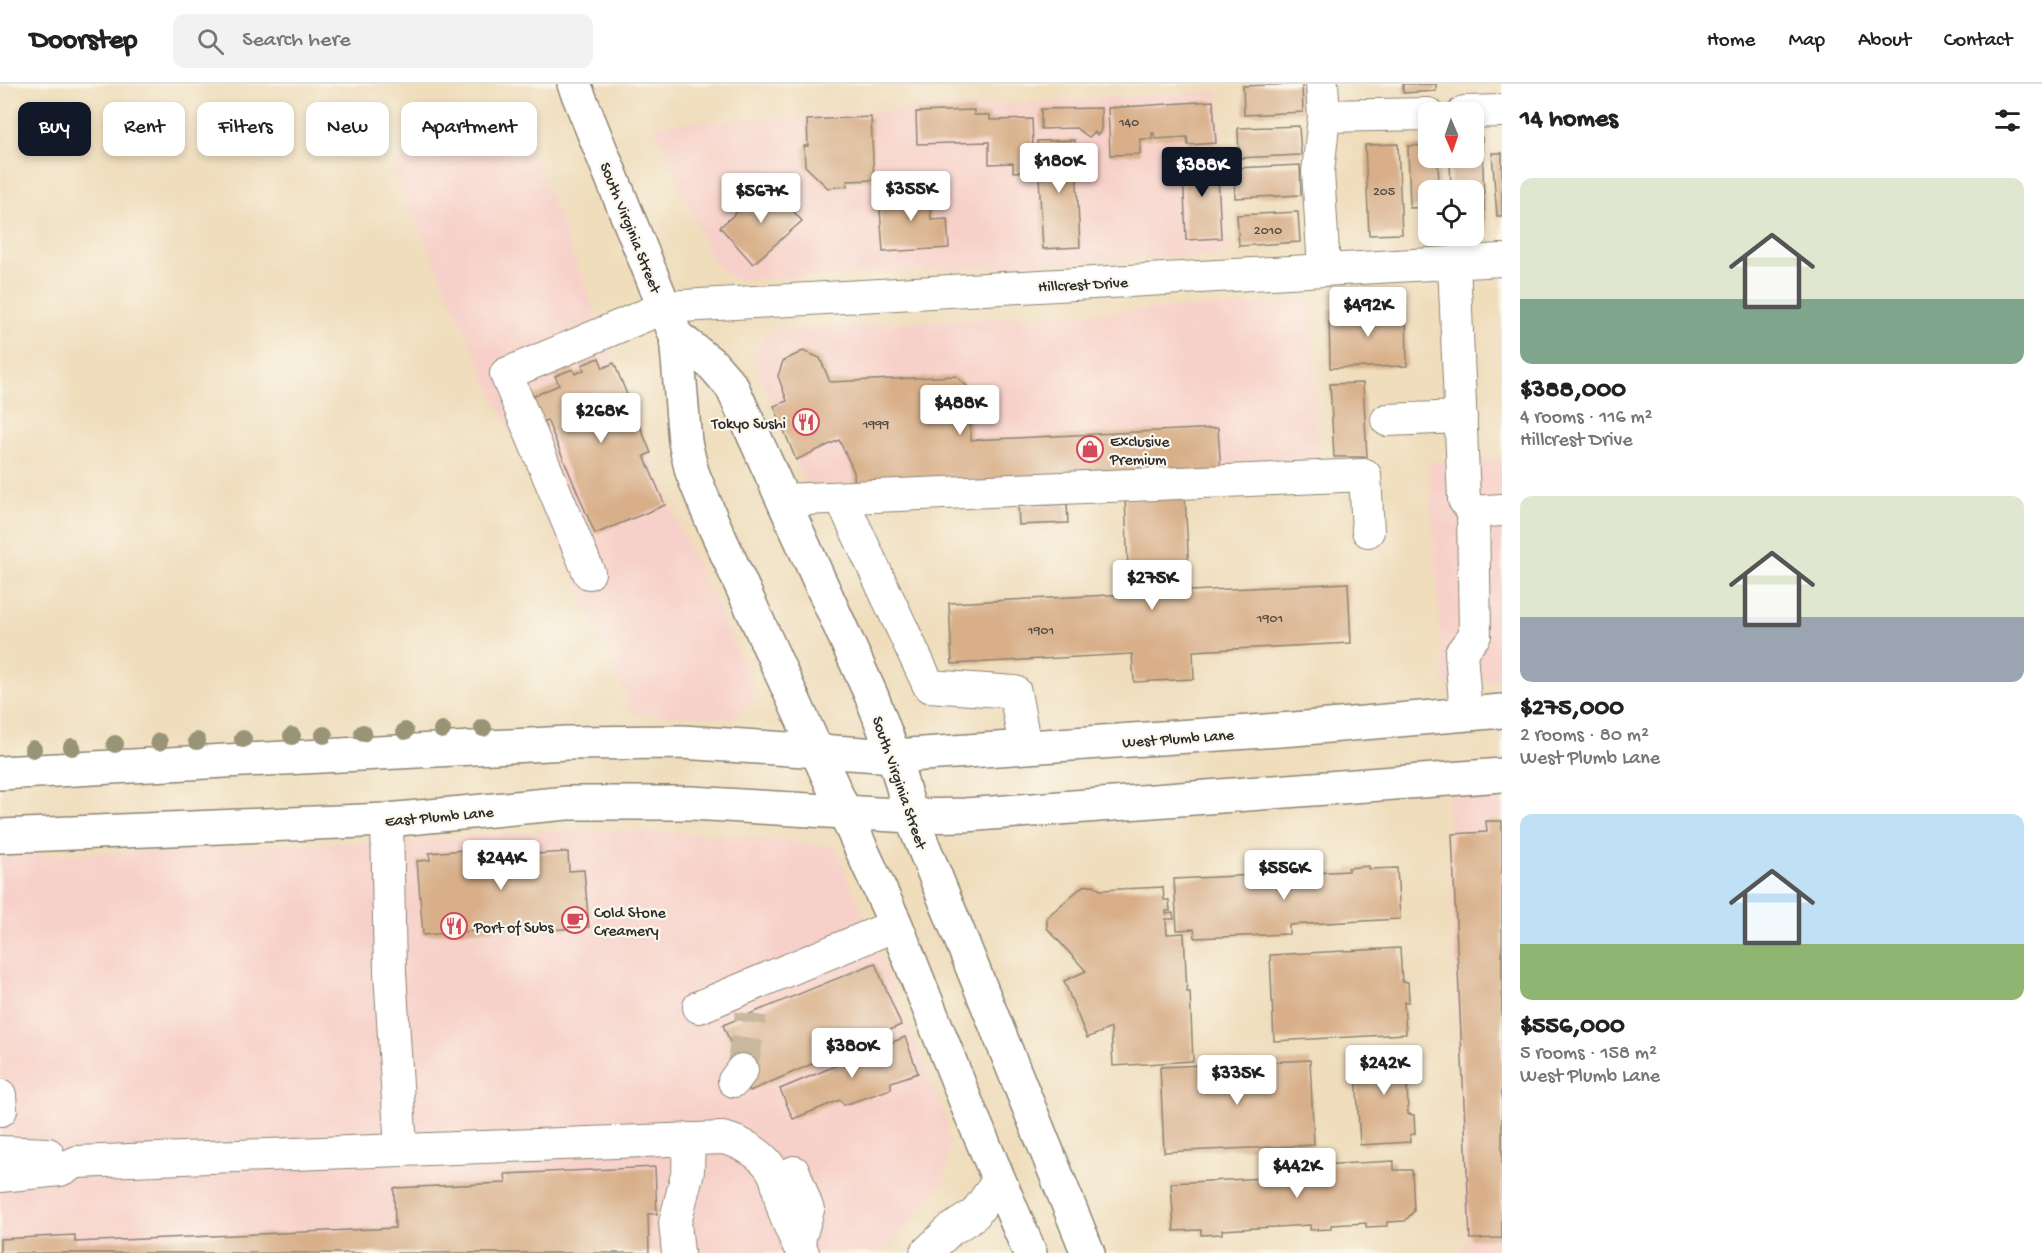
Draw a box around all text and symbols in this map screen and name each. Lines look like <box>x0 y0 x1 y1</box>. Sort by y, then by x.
search box <box>173 14 593 68</box>
text: Doorstep <box>30 25 137 58</box>
icon: search <box>194 25 227 58</box>
text: Search here <box>242 28 351 54</box>
text: Home <box>1707 29 1755 54</box>
text: Map <box>1788 29 1825 54</box>
text: About <box>1858 29 1911 54</box>
text: Contact <box>1944 29 2012 54</box>
chip: Buy <box>18 102 91 156</box>
chip: Rent <box>103 102 185 156</box>
chip: Filters <box>197 102 294 156</box>
chip: New <box>306 102 389 156</box>
chip: Apartment <box>401 102 537 156</box>
north arrow <box>1418 102 1484 168</box>
map controls <box>1418 102 1484 246</box>
icon: filters <box>1991 104 2024 137</box>
text: 14 homes <box>1520 105 1618 136</box>
house number: 140 <box>1118 115 1139 132</box>
pin: $180K <box>1017 143 1101 194</box>
pin: $388K <box>1160 147 1244 198</box>
text: $180K <box>1034 151 1084 174</box>
text: $388K <box>1176 155 1228 178</box>
street label: South Virginia Street <box>594 160 664 298</box>
pin: $355K <box>869 171 953 222</box>
pin: $567K <box>719 173 803 224</box>
text: $355K <box>885 179 937 202</box>
button: locate <box>1418 180 1484 246</box>
text: $567K <box>735 181 787 204</box>
house number: 205 <box>1373 184 1395 201</box>
icon: home <box>1718 217 1826 325</box>
house number: 2010 <box>1254 223 1282 240</box>
street label: Hillcrest Drive <box>1038 275 1129 298</box>
pin: $492K <box>1326 287 1410 338</box>
text: $492K <box>1343 295 1393 318</box>
text: $388,000 <box>1520 376 1626 407</box>
pin: $488K <box>918 385 1002 436</box>
pin: $268K <box>559 393 643 444</box>
text: $488K <box>934 393 986 416</box>
text: $268K <box>576 401 626 424</box>
restaurant icon: Tokyo Sushi <box>791 407 821 437</box>
text: 4 rooms · 116 m² <box>1520 407 1653 430</box>
place label: Tokyo Sushi <box>711 416 786 435</box>
house number: 1999 <box>862 417 889 434</box>
text: Hillcrest Drive <box>1520 430 1633 453</box>
shop icon: Exclusive Premium <box>1075 434 1105 464</box>
place label: Exclusive Premium <box>1109 434 1170 471</box>
icon: home <box>1718 535 1826 643</box>
pin: $275K <box>1110 560 1194 611</box>
text: $275K <box>1127 568 1177 591</box>
house number: 1901 <box>1256 611 1283 628</box>
house number: 1901 <box>1027 623 1054 640</box>
text: $275,000 <box>1520 694 1624 725</box>
street label: South Virginia Street <box>866 714 930 853</box>
text: 2 rooms · 80 m² <box>1520 725 1649 748</box>
street label: West Plumb Lane <box>1122 727 1236 754</box>
text: West Plumb Lane <box>1520 748 1660 771</box>
street label: East Plumb Lane <box>384 804 495 833</box>
pin: $244K <box>459 840 543 891</box>
text: $244K <box>477 848 525 871</box>
pin: $556K <box>1242 850 1326 901</box>
icon: home <box>1718 853 1826 961</box>
text: $556K <box>1258 858 1310 881</box>
cafe icon: Cold Stone Creamery <box>560 905 590 935</box>
place label: Cold Stone Creamery <box>594 905 667 942</box>
restaurant icon: Port of Subs <box>439 911 469 941</box>
place label: Port of Subs <box>473 920 554 939</box>
text: $556,000 <box>1520 1012 1625 1043</box>
pin: $380K <box>810 1028 894 1079</box>
text: $380K <box>826 1036 878 1059</box>
text: 5 rooms · 158 m² <box>1520 1043 1657 1066</box>
pin: $242K <box>1342 1045 1426 1096</box>
text: $242K <box>1359 1053 1409 1076</box>
pin: $335K <box>1195 1055 1279 1106</box>
text: $335K <box>1211 1063 1263 1086</box>
text: West Plumb Lane <box>1520 1066 1660 1089</box>
pin: $442K <box>1255 1148 1339 1199</box>
text: $442K <box>1273 1156 1321 1179</box>

